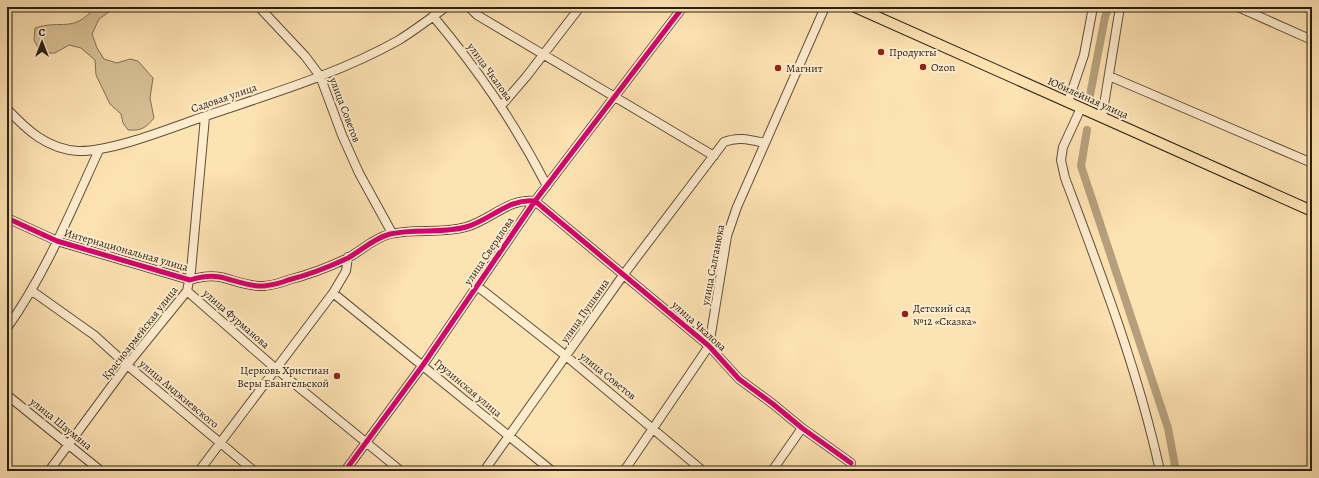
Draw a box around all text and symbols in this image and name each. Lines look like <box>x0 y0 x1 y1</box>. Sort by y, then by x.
north arrow <box>22 22 62 62</box>
text: С <box>39 25 46 40</box>
street label: улица Чкалова <box>463 39 517 105</box>
place label: Продукты <box>889 45 936 60</box>
marker: Продукты <box>876 47 886 57</box>
place label: Ozon <box>931 60 955 75</box>
place label: Магнит <box>786 61 823 76</box>
marker: Ozon <box>918 62 928 72</box>
marker: Магнит <box>773 63 783 73</box>
street label: Юбилейная улица <box>1045 73 1132 123</box>
street label: улица Советов <box>325 74 364 145</box>
street label: Садовая улица <box>189 79 260 116</box>
street label: улица Свердлова <box>460 213 518 289</box>
street label: улица Салганюка <box>698 222 728 308</box>
street label: Интернациональная улица <box>62 225 191 275</box>
street label: улица Пушкина <box>557 275 613 347</box>
street label: Красноармейская улица <box>99 282 182 383</box>
street label: улица Фурманова <box>199 285 273 353</box>
street label: улица Чкалова <box>668 297 730 355</box>
place label: Детский сад №12 «Сказка» <box>913 301 977 329</box>
marker: Детский сад №12 «Сказка» <box>900 309 910 319</box>
street label: улица Советов <box>576 348 639 403</box>
street label: Грузинская улица <box>431 355 506 421</box>
street label: улица Анджиевского <box>135 356 222 432</box>
place label: Церковь Христиан Веры Евангельской <box>237 363 329 391</box>
marker: Церковь Христиан Веры Евангельской <box>332 371 342 381</box>
street label: улица Шаумяна <box>26 394 96 454</box>

